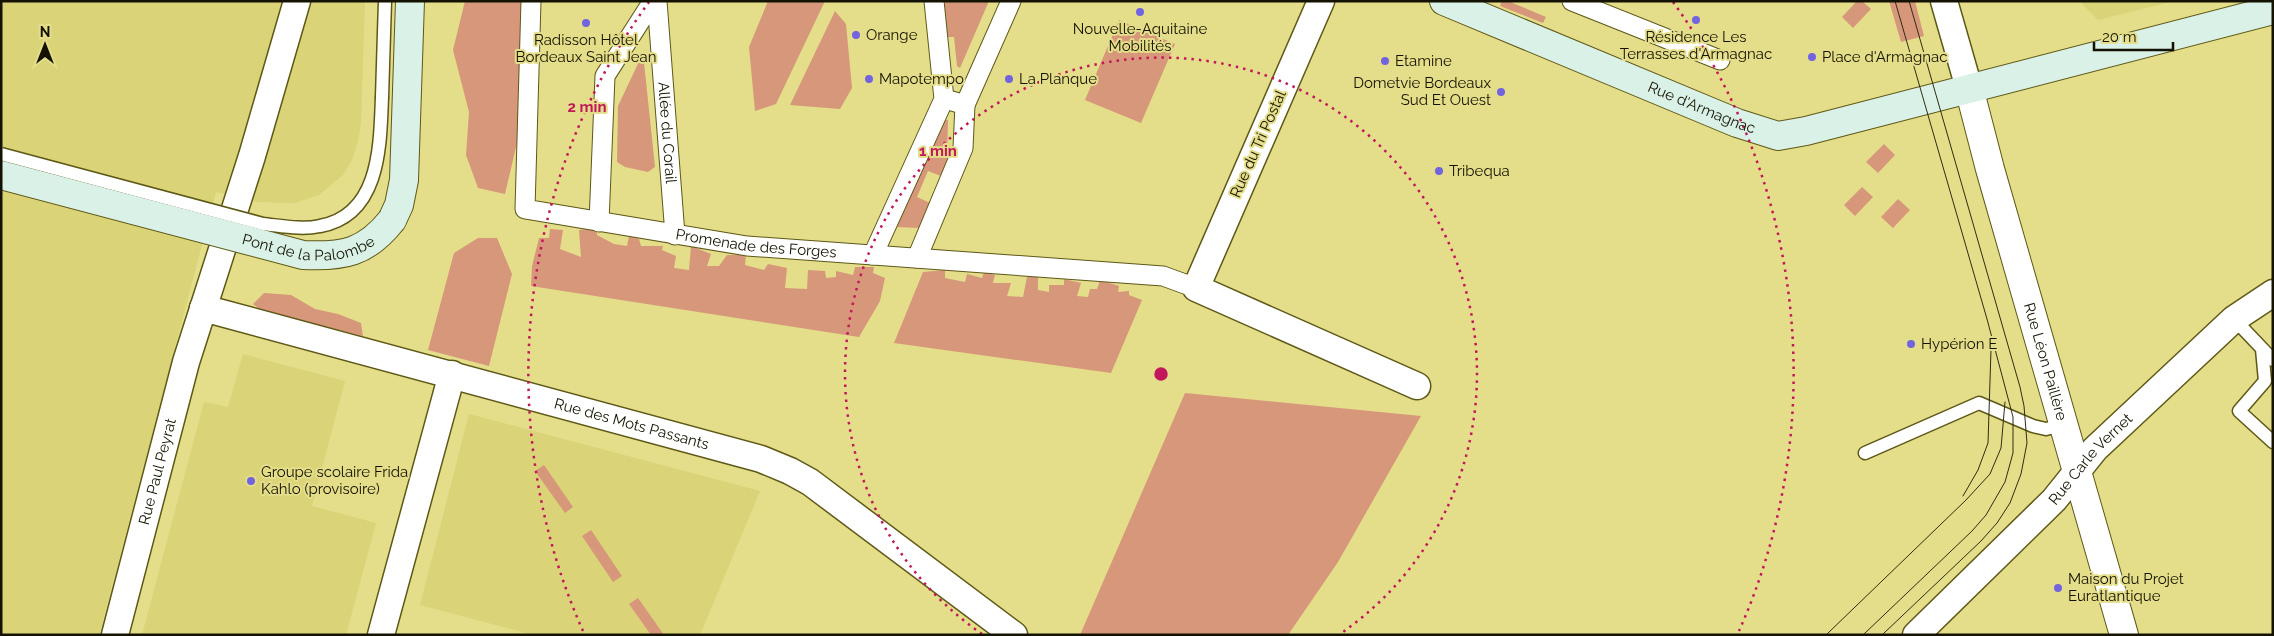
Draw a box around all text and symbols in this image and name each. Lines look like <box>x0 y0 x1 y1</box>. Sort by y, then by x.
marker: Nouvelle-Aquitaine Mobilités <box>1134 6 1146 18</box>
marker: Résidence Les Terrasses d'Armagnac <box>1690 14 1702 26</box>
marker: Radisson Hôtel Bordeaux Saint Jean <box>580 17 592 29</box>
north arrow <box>20 20 70 70</box>
place label: Nouvelle-Aquitaine Mobilités <box>1073 20 1207 55</box>
scale bar <box>2094 20 2173 52</box>
text: N <box>40 24 50 40</box>
place label: Orange <box>866 26 918 44</box>
place label: Résidence Les Terrasses d'Armagnac <box>1620 28 1772 63</box>
text: 20 m <box>2102 28 2137 46</box>
marker: Orange <box>850 29 862 41</box>
place label: Radisson Hôtel Bordeaux Saint Jean <box>515 31 657 66</box>
place label: Place d'Armagnac <box>1822 48 1947 66</box>
marker: Place d'Armagnac <box>1806 51 1818 63</box>
place label: Etamine <box>1395 52 1452 70</box>
marker: Etamine <box>1379 55 1391 67</box>
place label: Mapotempo <box>879 70 964 88</box>
place label: La Planque <box>1019 70 1097 88</box>
marker: Mapotempo <box>863 73 875 85</box>
marker: La Planque <box>1003 73 1015 85</box>
place label: Dometvie Bordeaux Sud Et Ouest <box>1353 74 1491 109</box>
street label: Rue d'Armagnac <box>1645 78 1758 137</box>
street label: Allée du Corail <box>654 81 680 185</box>
marker: Dometvie Bordeaux Sud Et Ouest <box>1495 86 1507 98</box>
street label: Rue du Tri Postal <box>1226 87 1290 200</box>
text: 2 min <box>568 98 606 116</box>
text: 1 min <box>919 142 957 160</box>
place label: Tribequa <box>1449 162 1510 180</box>
marker: Tribequa <box>1433 165 1445 177</box>
street label: Promenade des Forges <box>674 225 837 261</box>
street label: Pont de la Palombe <box>240 230 378 264</box>
street label: Rue Léon Paillère <box>2020 301 2071 423</box>
place label: Hypérion E <box>1921 335 1997 353</box>
marker: Hypérion E <box>1905 338 1917 350</box>
centre of rings <box>1152 365 1170 383</box>
street label: Rue des Mots Passants <box>552 394 711 454</box>
street label: Rue Carle Vernet <box>2045 410 2136 508</box>
street label: Rue Paul Peyrat <box>135 416 180 527</box>
place label: Groupe scolaire Frida Kahlo (provisoire) <box>261 463 408 498</box>
marker: Groupe scolaire Frida Kahlo (provisoire) <box>245 475 257 487</box>
place label: Maison du Projet Euratlantique <box>2068 570 2184 605</box>
marker: Maison du Projet Euratlantique <box>2052 582 2064 594</box>

